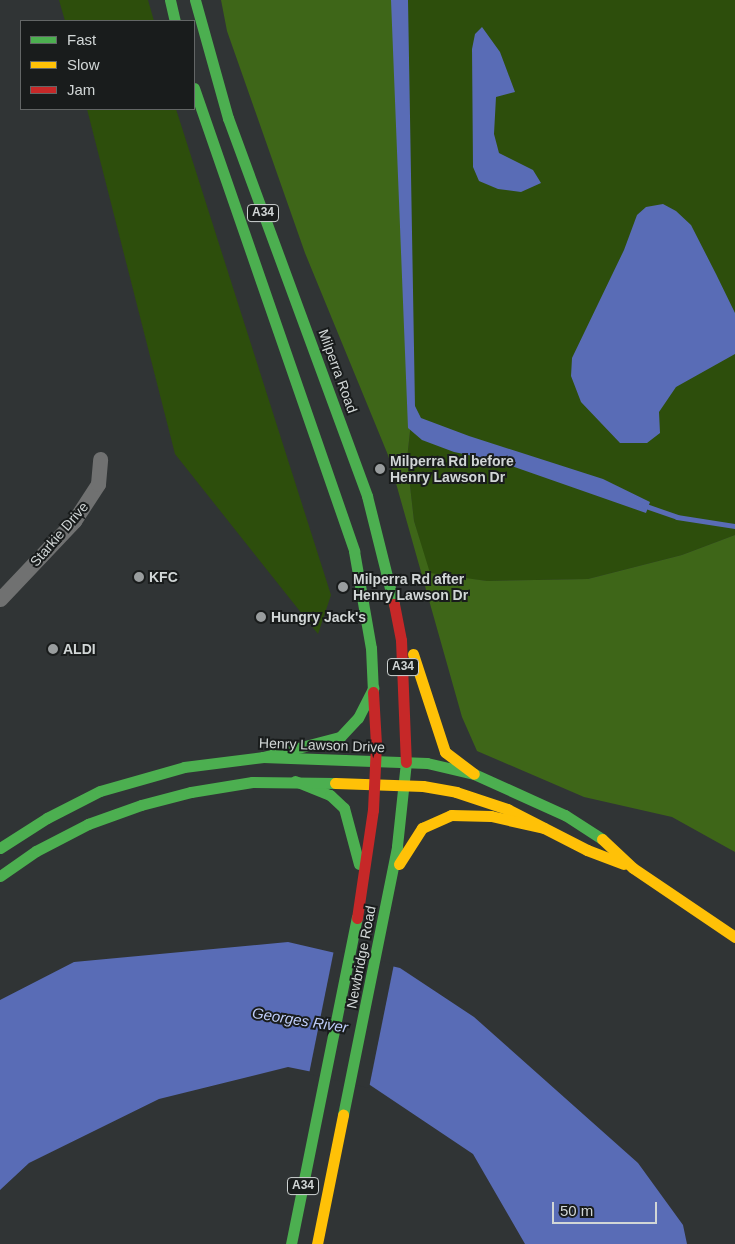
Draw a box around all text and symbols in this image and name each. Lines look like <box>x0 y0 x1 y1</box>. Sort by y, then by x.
legend <box>20 20 195 110</box>
text: Fast <box>67 31 96 48</box>
text: Slow <box>67 56 100 73</box>
text: Jam <box>67 81 95 98</box>
road number: A34 <box>247 204 279 222</box>
street label: Milperra Road <box>315 327 361 415</box>
place label: Milperra Rd before Henry Lawson Dr <box>390 453 514 486</box>
marker: Milperra Rd before Henry Lawson Dr <box>374 463 386 475</box>
street label: Starkie Drive <box>26 498 92 570</box>
place label: KFC <box>149 569 178 585</box>
marker: KFC <box>133 571 145 583</box>
place label: Milperra Rd after Henry Lawson Dr <box>353 571 468 604</box>
marker: Milperra Rd after Henry Lawson Dr <box>337 581 349 593</box>
place label: Hungry Jack's <box>271 609 366 625</box>
marker: Hungry Jack's <box>255 611 267 623</box>
place label: ALDI <box>63 641 96 657</box>
marker: ALDI <box>47 643 59 655</box>
road number: A34 <box>387 658 419 676</box>
street label: Henry Lawson Drive <box>259 734 385 756</box>
street label: Newbridge Road <box>343 904 379 1010</box>
water label: Georges River <box>251 1004 349 1036</box>
road number: A34 <box>287 1176 319 1196</box>
scale bar <box>555 1192 660 1224</box>
text: 50 m <box>560 1202 593 1219</box>

